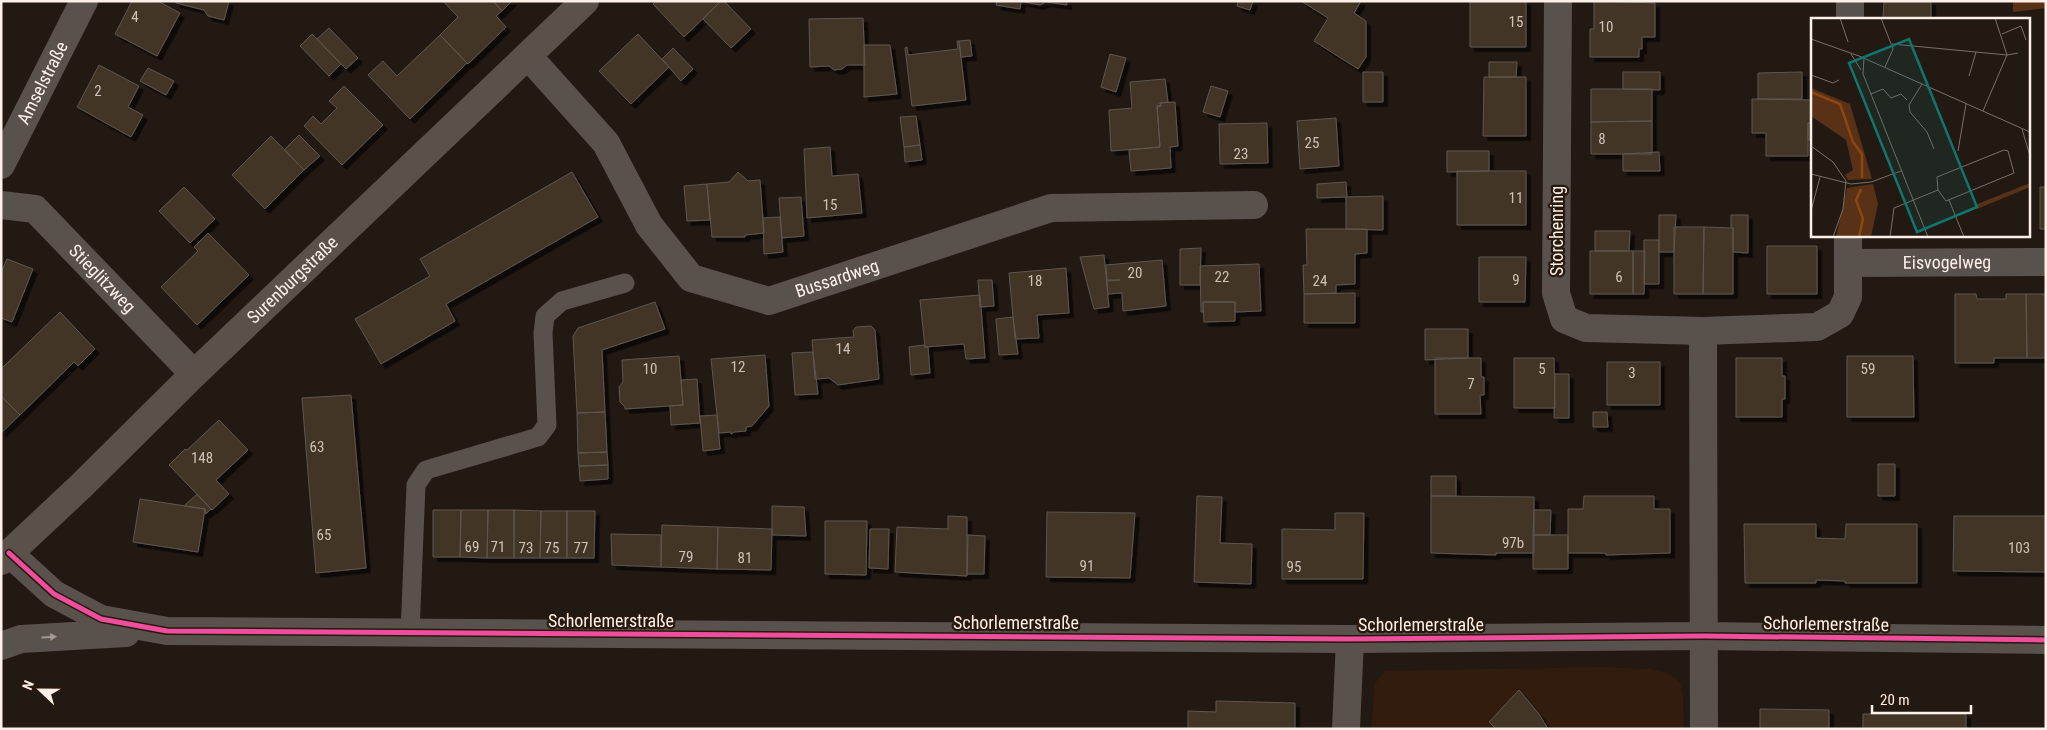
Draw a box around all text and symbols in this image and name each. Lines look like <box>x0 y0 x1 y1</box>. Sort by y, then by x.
house number: 4 <box>131 8 139 26</box>
house number: 15 <box>1509 13 1523 31</box>
house number: 10 <box>1599 18 1613 36</box>
inset map <box>1811 18 2030 236</box>
street label: Amselstraße <box>12 38 72 128</box>
house number: 2 <box>94 82 102 100</box>
house number: 8 <box>1598 130 1606 148</box>
house number: 25 <box>1305 134 1319 152</box>
house number: 23 <box>1234 145 1248 163</box>
street label: Storchenring <box>1546 186 1567 276</box>
house number: 11 <box>1509 189 1523 207</box>
house number: 15 <box>823 196 837 214</box>
street label: Surenburgstraße <box>242 231 342 328</box>
street label: Stieglitzweg <box>65 240 140 317</box>
street label: Eisvogelweg <box>1903 251 1991 273</box>
street label: Bussardweg <box>792 255 881 302</box>
house number: 20 <box>1128 264 1142 282</box>
house number: 22 <box>1215 268 1229 286</box>
house number: 6 <box>1615 268 1623 286</box>
house number: 9 <box>1512 271 1520 289</box>
house number: 18 <box>1028 272 1042 290</box>
house number: 24 <box>1313 272 1327 290</box>
house number: 14 <box>836 340 850 358</box>
house number: 12 <box>731 358 745 376</box>
house number: 10 <box>643 360 657 378</box>
house number: 5 <box>1538 360 1546 378</box>
house number: 59 <box>1861 360 1875 378</box>
house number: 3 <box>1628 364 1636 382</box>
house number: 7 <box>1467 375 1475 393</box>
house number: 63 <box>310 438 324 456</box>
house number: 148 <box>191 449 213 467</box>
house number: 65 <box>317 526 331 544</box>
house number: 97b <box>1502 534 1524 552</box>
house number: 69 <box>465 538 479 556</box>
house number: 71 <box>491 538 505 556</box>
house number: 73 <box>519 539 533 557</box>
house number: 75 <box>545 539 559 557</box>
house number: 77 <box>574 539 588 557</box>
house number: 103 <box>2008 539 2030 557</box>
house number: 79 <box>679 548 693 566</box>
house number: 81 <box>738 549 752 567</box>
house number: 91 <box>1080 557 1094 575</box>
house number: 95 <box>1287 558 1301 576</box>
street label: Schorlemerstraße <box>548 610 674 631</box>
street label: Schorlemerstraße <box>953 612 1079 633</box>
street label: Schorlemerstraße <box>1763 612 1889 635</box>
street label: Schorlemerstraße <box>1358 614 1484 635</box>
one-way arrow <box>41 633 57 641</box>
north arrow <box>15 665 65 715</box>
text: N <box>19 678 37 692</box>
scale bar <box>1872 682 1971 714</box>
text: 20 m <box>1880 691 1910 709</box>

